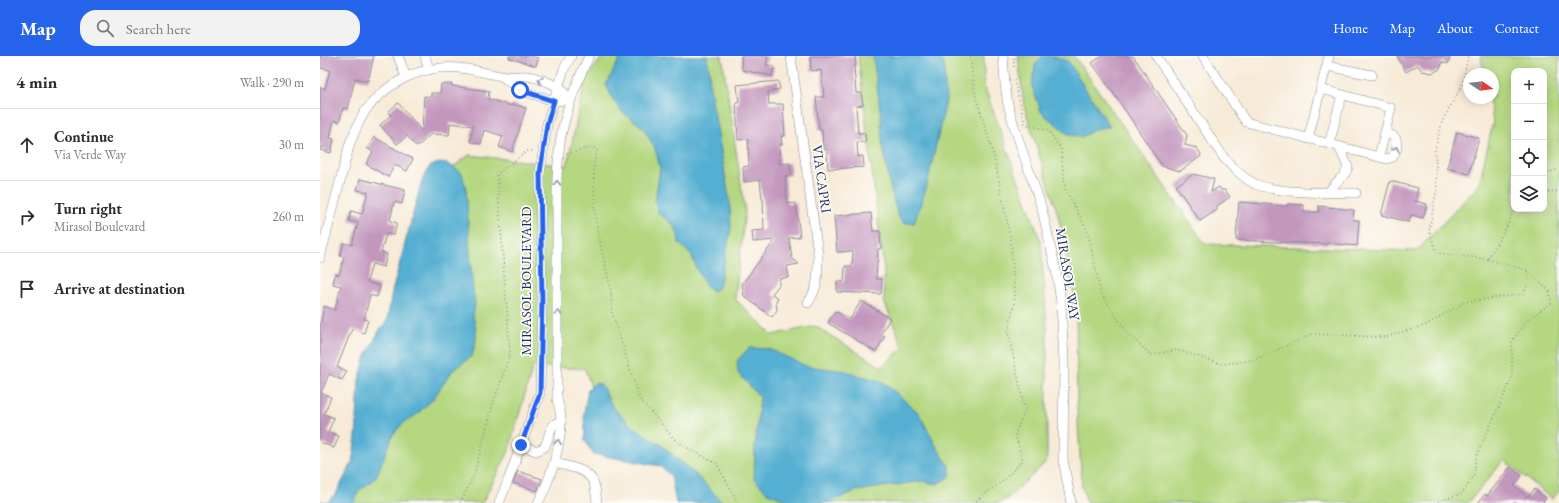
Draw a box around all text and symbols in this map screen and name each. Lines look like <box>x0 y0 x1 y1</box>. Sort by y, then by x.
search box <box>80 10 360 46</box>
text: Map <box>20 16 56 41</box>
icon: search <box>94 17 116 39</box>
text: Search here <box>126 19 191 38</box>
text: Home <box>1333 19 1368 37</box>
text: Map <box>1390 19 1415 37</box>
text: About <box>1437 19 1473 37</box>
text: Contact <box>1495 19 1539 37</box>
north arrow <box>1463 68 1499 104</box>
map controls <box>1511 68 1547 212</box>
button: + <box>1511 68 1547 104</box>
text: 4 min <box>16 71 57 93</box>
text: Walk · 290 m <box>240 74 304 91</box>
one-way arrow <box>536 77 543 85</box>
route start <box>511 81 529 99</box>
button: − <box>1511 104 1547 140</box>
text: Continue <box>54 127 114 146</box>
icon: ahead <box>16 134 38 156</box>
text: 30 m <box>279 136 304 153</box>
button: locate <box>1511 140 1547 176</box>
street label: VIA CAPRI <box>808 144 836 215</box>
one-way arrow <box>1391 145 1399 152</box>
text: Via Verde Way <box>54 146 126 163</box>
button: layers <box>1511 176 1547 212</box>
one-way arrow <box>553 180 561 186</box>
text: Turn right <box>54 199 122 218</box>
icon: right <box>16 206 38 228</box>
street label: MIRASOL BOULEVARD <box>517 206 535 355</box>
text: 260 m <box>273 208 304 225</box>
text: Mirasol Boulevard <box>54 218 145 235</box>
street label: MIRASOL WAY <box>1052 226 1084 322</box>
icon: arrive <box>16 278 38 300</box>
text: Arrive at destination <box>54 279 185 298</box>
one-way arrow <box>554 310 562 316</box>
route end <box>512 436 530 454</box>
one-way arrow <box>553 439 562 445</box>

